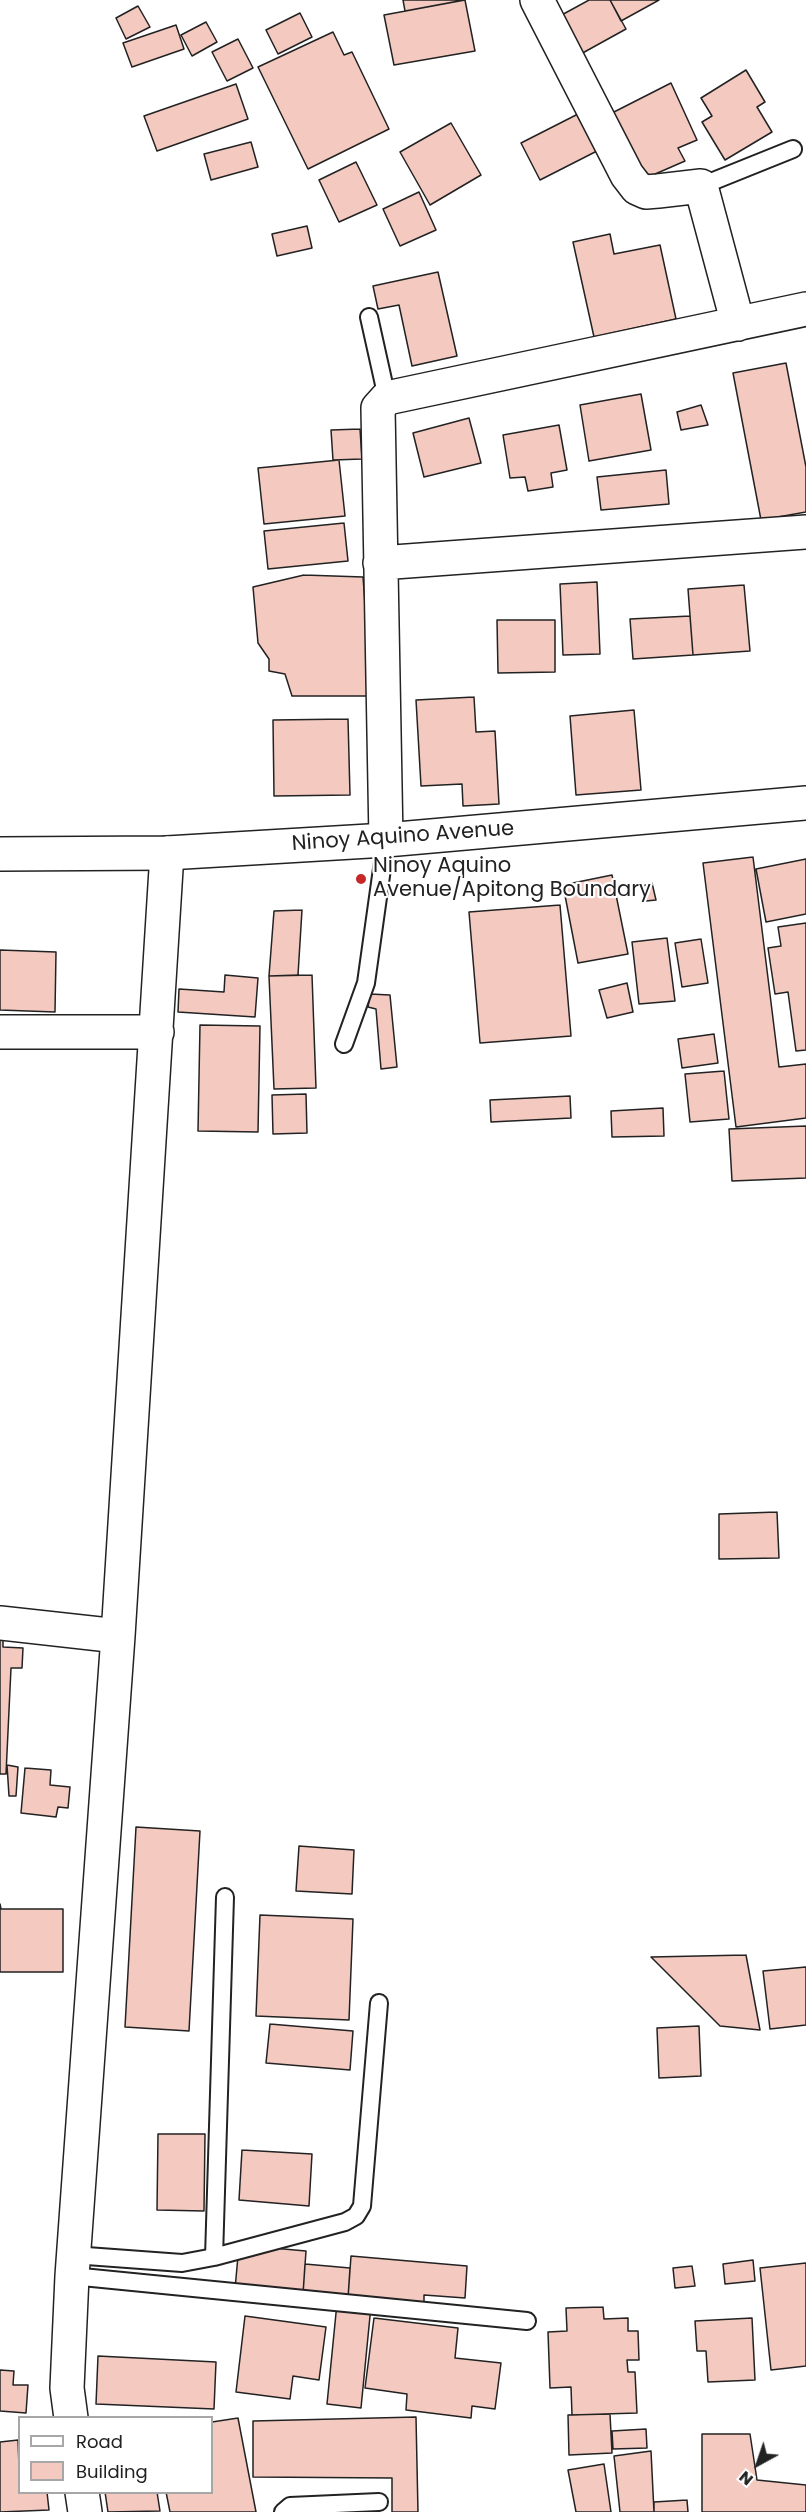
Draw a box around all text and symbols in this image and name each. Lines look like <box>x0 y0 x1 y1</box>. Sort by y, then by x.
street label: Ninoy Aquino Avenue <box>291 817 515 857</box>
place label: Ninoy Aquino Avenue/Apitong Boundary <box>373 854 651 904</box>
marker: Ninoy Aquino Avenue/Apitong Boundary <box>354 872 368 886</box>
legend <box>18 2416 213 2494</box>
text: Road <box>76 2429 123 2454</box>
north arrow <box>728 2434 788 2494</box>
text: Building <box>76 2459 148 2484</box>
text: N <box>734 2465 758 2491</box>

